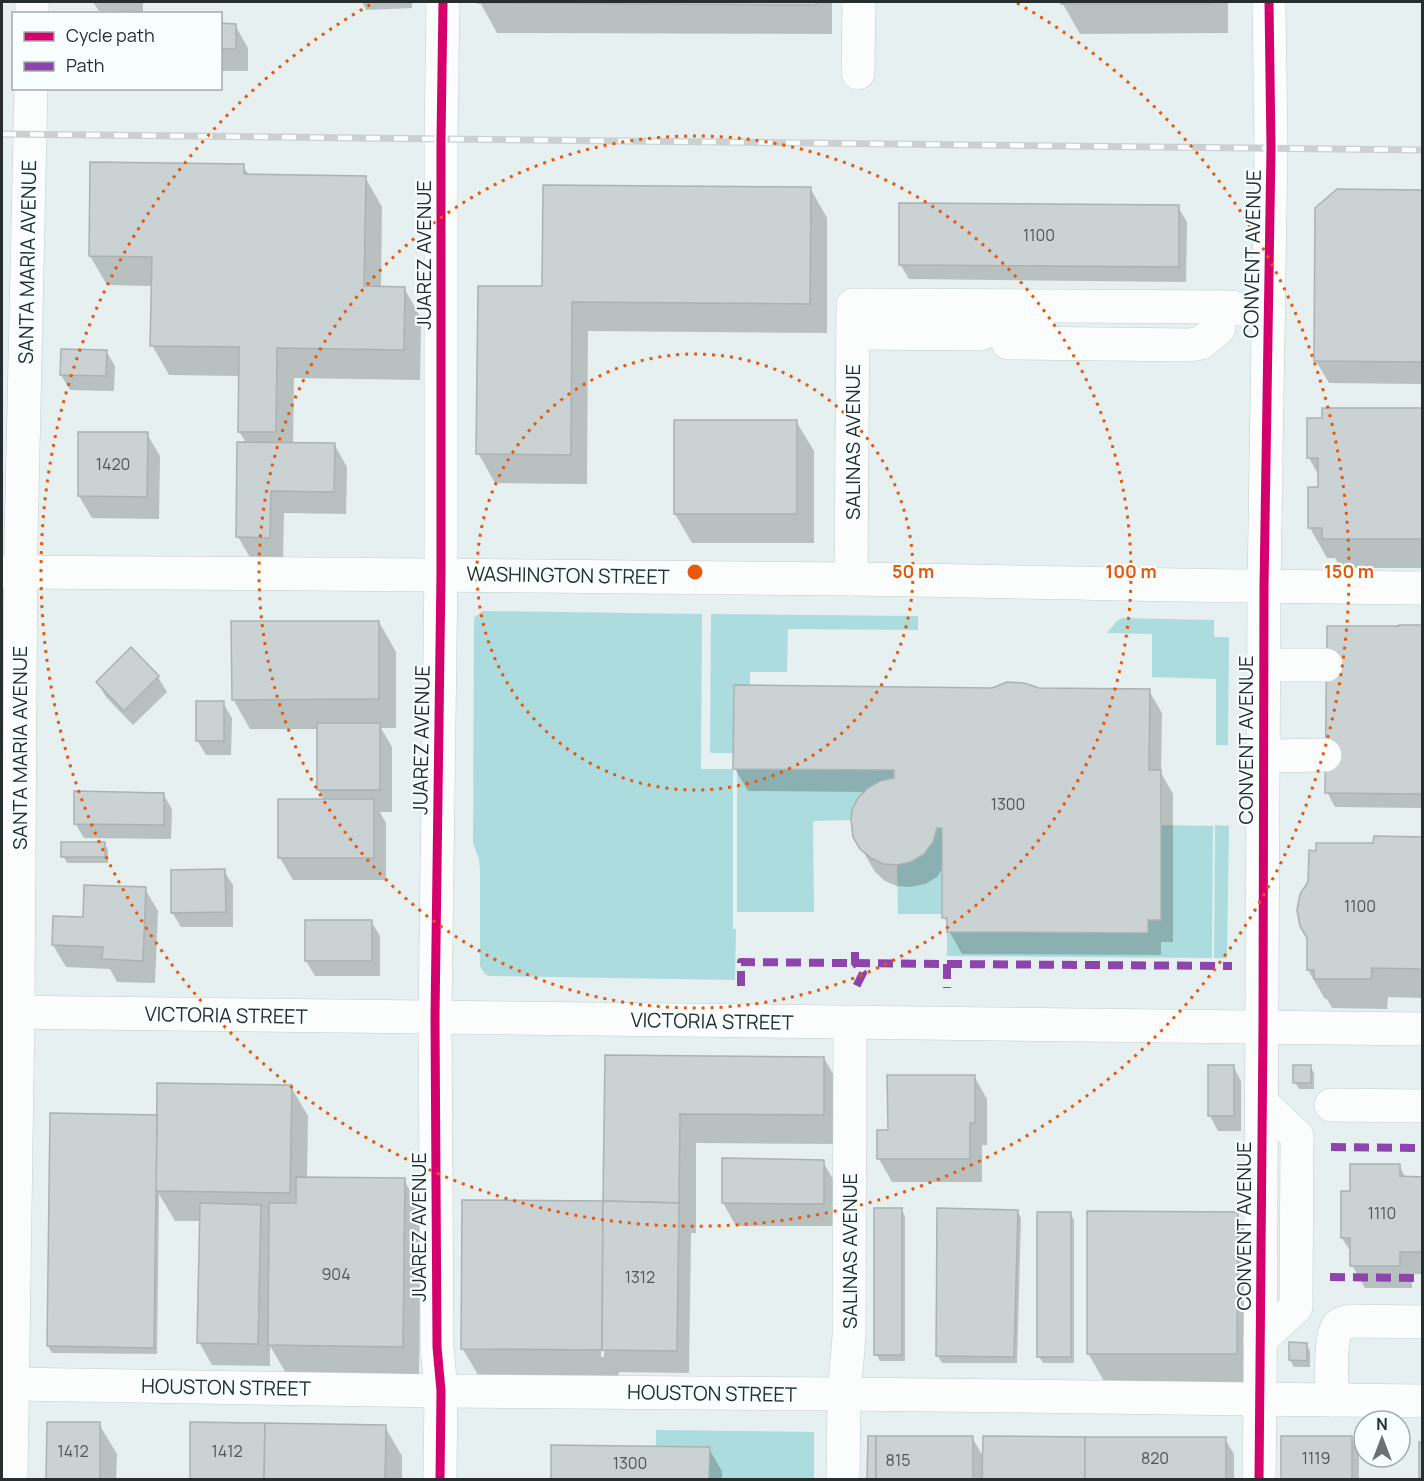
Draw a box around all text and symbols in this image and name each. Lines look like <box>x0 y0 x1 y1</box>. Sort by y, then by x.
legend <box>12 12 222 90</box>
text: Cycle path <box>66 23 155 47</box>
text: Path <box>66 53 104 77</box>
street label: SANTA MARIA AVENUE <box>12 160 42 364</box>
street label: CONVENT AVENUE <box>1237 169 1267 339</box>
street label: JUAREZ AVENUE <box>410 180 437 330</box>
house number: 1100 <box>1023 224 1055 246</box>
street label: SALINAS AVENUE <box>839 364 866 520</box>
house number: 1420 <box>96 453 130 475</box>
text: 50 m <box>892 559 934 583</box>
text: 100 m <box>1105 559 1157 583</box>
text: 150 m <box>1324 559 1374 583</box>
street label: WASHINGTON STREET <box>466 560 670 590</box>
centre of rings <box>685 562 705 582</box>
street label: SANTA MARIA AVENUE <box>6 646 33 850</box>
street label: CONVENT AVENUE <box>1232 656 1259 824</box>
street label: JUAREZ AVENUE <box>406 665 436 815</box>
house number: 1300 <box>991 793 1025 815</box>
house number: 1100 <box>1344 895 1376 917</box>
street label: VICTORIA STREET <box>144 1000 308 1030</box>
street label: VICTORIA STREET <box>630 1006 794 1036</box>
street label: CONVENT AVENUE <box>1230 1142 1257 1310</box>
street label: JUAREZ AVENUE <box>405 1152 432 1302</box>
street label: SALINAS AVENUE <box>836 1173 863 1329</box>
house number: 1110 <box>1368 1202 1396 1224</box>
house number: 904 <box>321 1263 351 1285</box>
house number: 1312 <box>625 1266 655 1288</box>
street label: HOUSTON STREET <box>141 1372 311 1402</box>
street label: HOUSTON STREET <box>627 1378 797 1408</box>
north arrow <box>1352 1409 1412 1469</box>
text: N <box>1376 1413 1388 1435</box>
house number: 1412 <box>57 1440 89 1462</box>
house number: 1412 <box>211 1440 243 1462</box>
house number: 820 <box>1141 1447 1169 1469</box>
house number: 1119 <box>1302 1447 1330 1469</box>
house number: 815 <box>886 1449 910 1471</box>
house number: 1300 <box>613 1452 647 1474</box>

